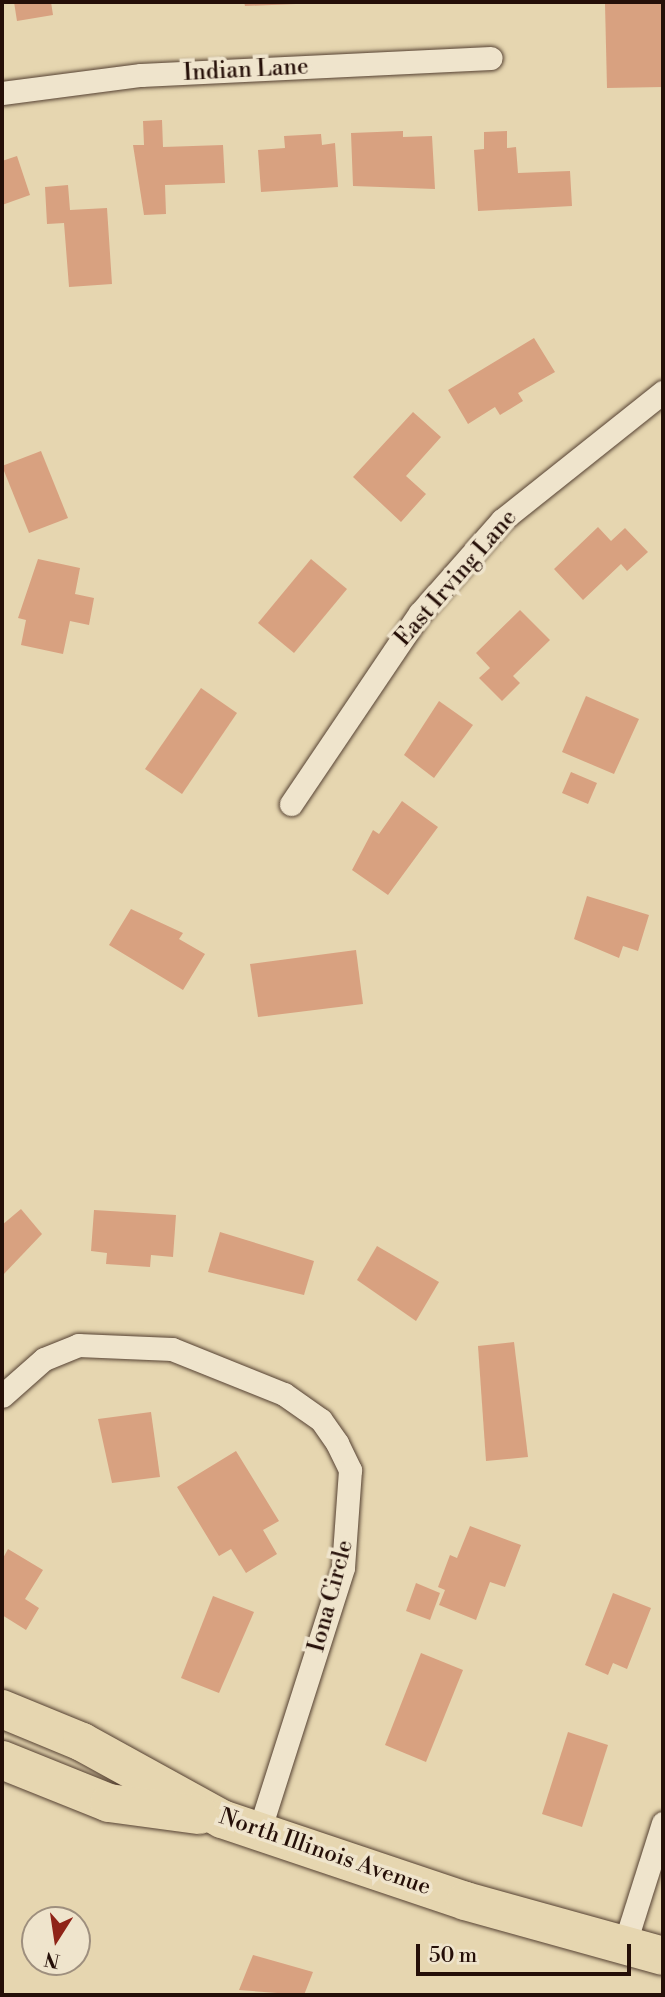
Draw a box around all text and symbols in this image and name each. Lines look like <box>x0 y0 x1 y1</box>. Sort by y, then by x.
street label: Indian Lane <box>183 53 309 87</box>
street label: East Irving Lane <box>389 504 523 652</box>
street label: Iona Circle <box>303 1537 359 1655</box>
street label: North Illinois Avenue <box>216 1803 434 1901</box>
north arrow <box>21 1906 91 1976</box>
scale bar <box>420 1930 635 1974</box>
text: 50 m <box>429 1943 477 1969</box>
text: N <box>42 1946 62 1973</box>

